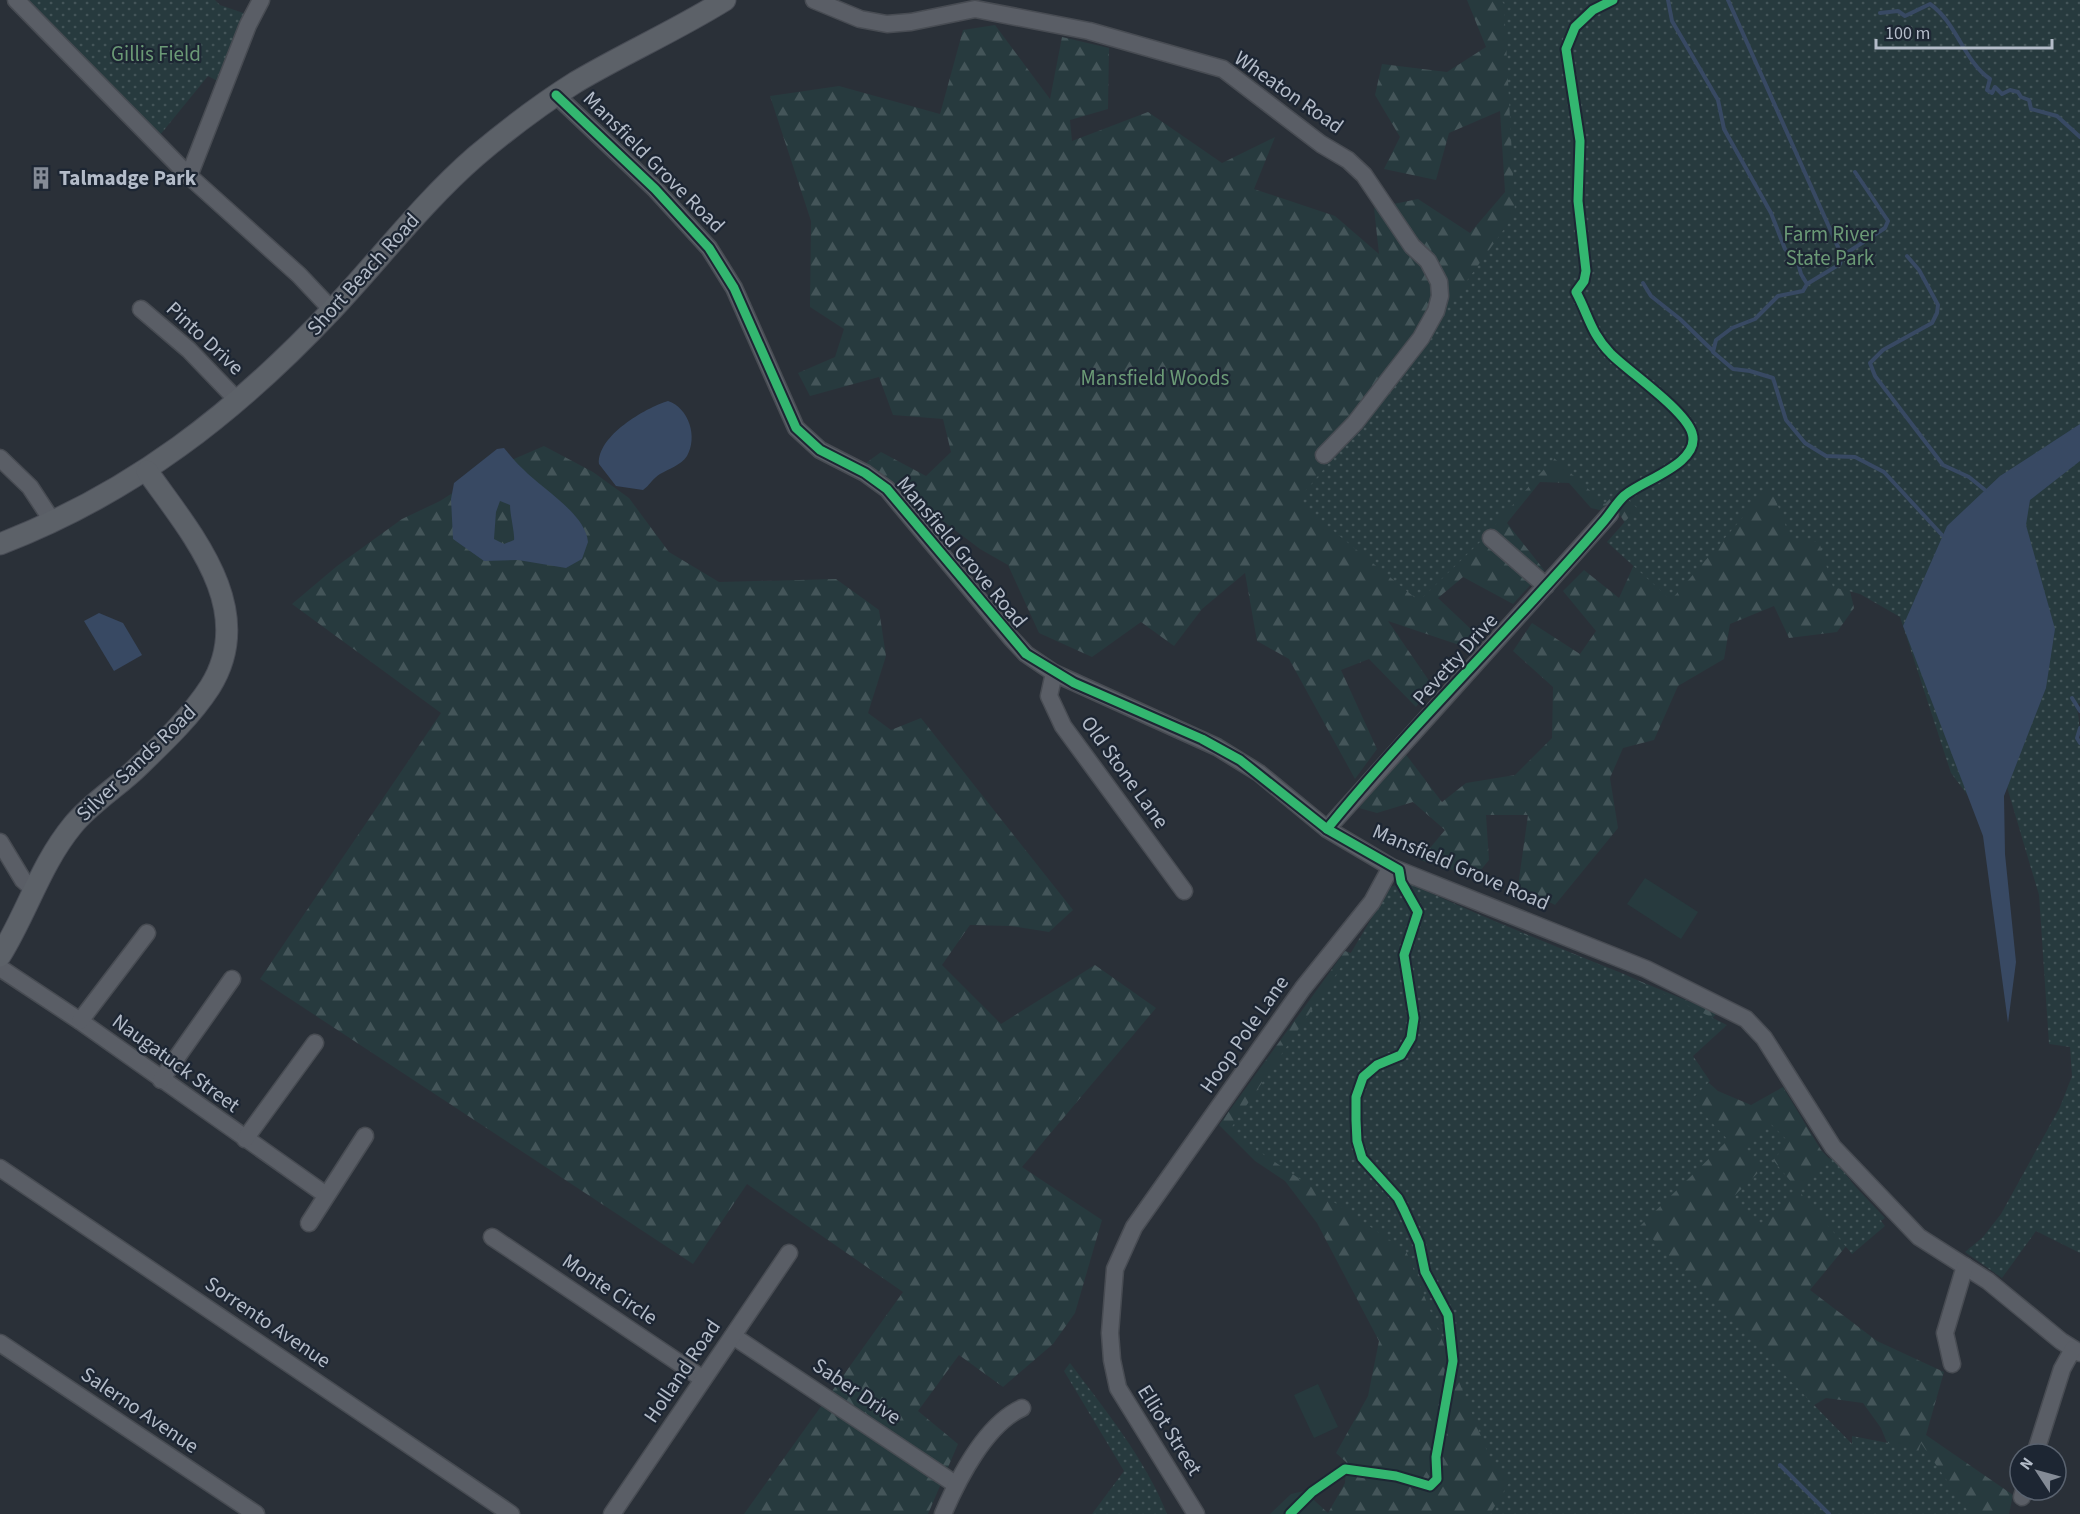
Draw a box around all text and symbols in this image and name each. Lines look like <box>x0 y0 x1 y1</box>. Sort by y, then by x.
scale bar <box>1876 12 2052 50</box>
text: 100 m <box>1885 21 1930 46</box>
park label: Gillis Field <box>111 39 201 69</box>
street label: Wheaton Road <box>1228 43 1350 141</box>
street label: Mansfield Grove Road <box>576 84 732 240</box>
place label: Talmadge Park <box>59 163 197 193</box>
building icon: Talmadge Park <box>28 165 54 191</box>
street label: Short Beach Road <box>300 206 426 342</box>
park label: Farm River State Park <box>1783 219 1878 273</box>
street label: Pinto Drive <box>159 294 251 382</box>
park label: Mansfield Woods <box>1081 363 1230 393</box>
street label: Mansfield Grove Road <box>889 470 1035 634</box>
street label: Pevetty Drive <box>1405 606 1505 712</box>
street label: Silver Sands Road <box>69 698 203 828</box>
street label: Old Stone Lane <box>1074 709 1176 835</box>
street label: Mansfield Grove Road <box>1368 816 1554 918</box>
street label: Hoop Pole Lane <box>1192 969 1296 1099</box>
street label: Naugatuck Street <box>106 1006 246 1120</box>
street label: Monte Circle <box>556 1246 664 1332</box>
street label: Sorrento Avenue <box>199 1269 337 1375</box>
street label: Holland Road <box>636 1313 728 1429</box>
street label: Saber Drive <box>807 1350 907 1432</box>
street label: Salerno Avenue <box>75 1359 205 1461</box>
street label: Elliot Street <box>1130 1379 1210 1481</box>
north arrow <box>2008 1442 2068 1502</box>
text: N <box>2015 1453 2039 1475</box>

